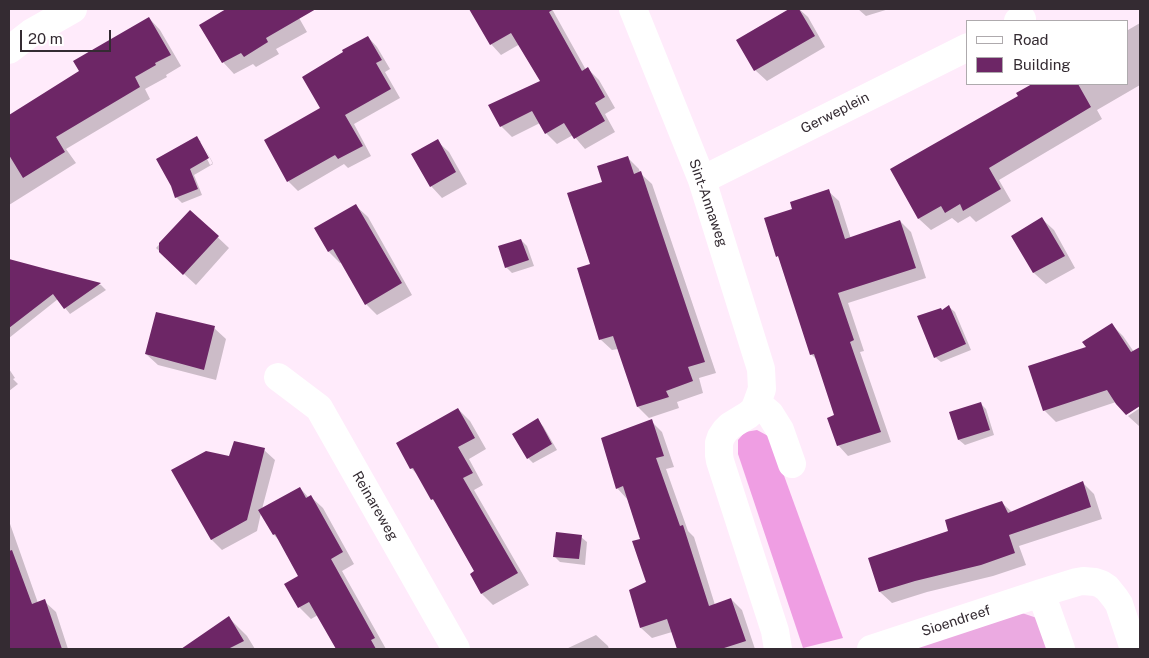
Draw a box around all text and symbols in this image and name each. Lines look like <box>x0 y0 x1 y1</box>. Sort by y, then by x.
scale bar <box>22 20 114 52</box>
legend <box>966 20 1129 85</box>
text: 20 m <box>28 30 63 47</box>
text: Road <box>1013 31 1049 48</box>
text: Building <box>1013 56 1071 73</box>
street label: Gerweplein <box>798 89 872 137</box>
street label: Sint-Annaweg <box>685 157 731 249</box>
street label: Reinareweg <box>348 468 402 544</box>
street label: Sioendreef <box>919 602 993 640</box>

